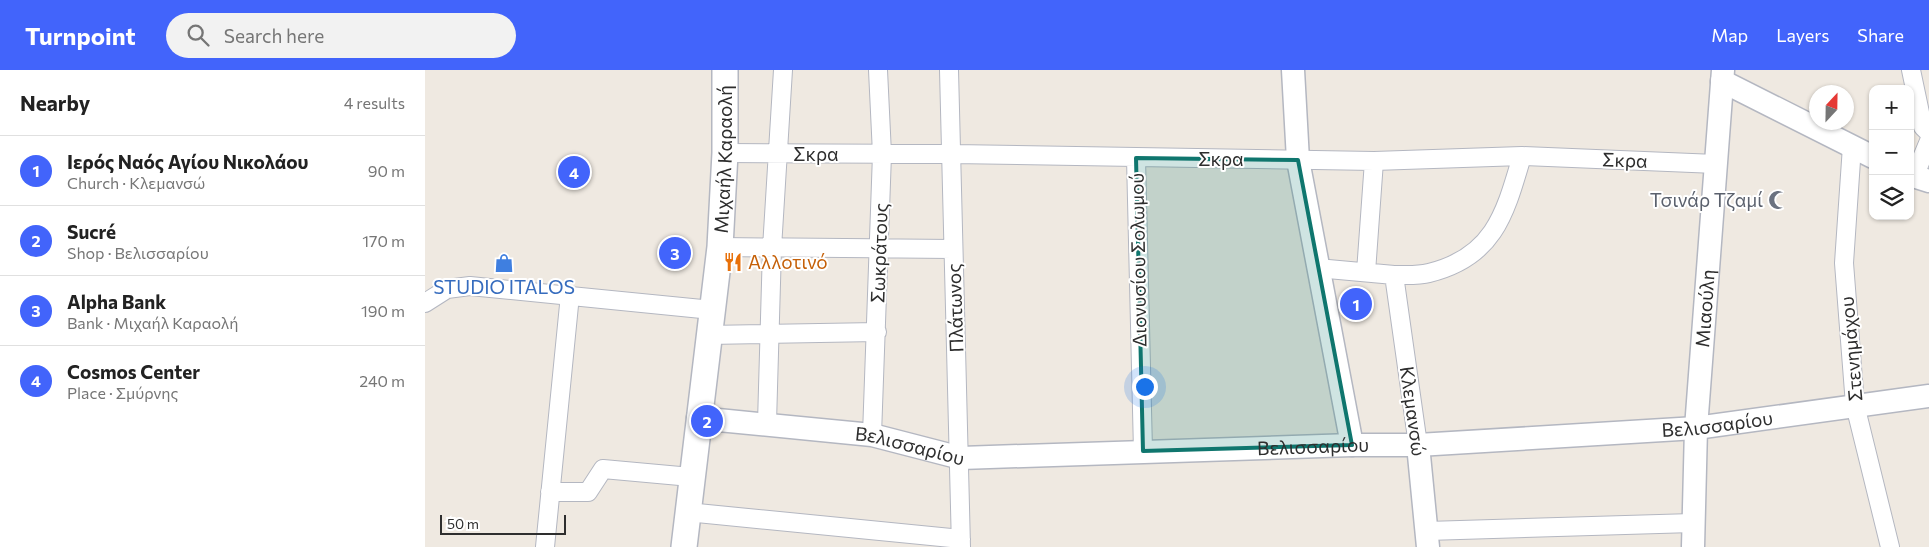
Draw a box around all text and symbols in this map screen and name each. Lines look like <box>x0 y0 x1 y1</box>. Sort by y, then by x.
search box <box>166 13 516 58</box>
text: Turnpoint <box>25 21 136 50</box>
icon: search <box>184 21 212 49</box>
text: Search here <box>224 24 324 47</box>
text: Map <box>1711 24 1748 46</box>
text: Layers <box>1776 24 1829 46</box>
text: Share <box>1857 24 1904 46</box>
street label: Μιχαήλ Καραολή <box>709 85 736 234</box>
north arrow <box>1809 85 1854 130</box>
map controls <box>1869 85 1914 220</box>
button: + <box>1869 85 1914 130</box>
text: Nearby <box>20 90 90 115</box>
text: 4 results <box>344 93 405 112</box>
button: − <box>1869 130 1914 175</box>
street label: Σκρα <box>793 142 839 165</box>
street label: Σκρα <box>1198 147 1244 170</box>
street label: Σκρα <box>1602 147 1648 172</box>
text: Ιερός Ναός Αγίου Νικολάου <box>67 150 308 173</box>
pin: 4 <box>558 153 590 191</box>
text: 1 <box>32 161 40 180</box>
text: 90 m <box>368 161 405 180</box>
text: Church · Κλεμανσώ <box>67 173 205 192</box>
street label: Διονυσίου Σολωμού <box>1124 173 1151 347</box>
button: layers <box>1869 175 1914 220</box>
place label: Τσινάρ Τζαμί <box>1650 188 1763 211</box>
mosque icon: Τσινάρ Τζαμί <box>1767 189 1789 211</box>
street label: Σωκράτους <box>865 203 892 303</box>
text: Sucré <box>67 220 116 243</box>
text: 2 <box>31 231 41 250</box>
text: 170 m <box>362 231 405 250</box>
pin: 3 <box>659 234 691 272</box>
text: Shop · Βελισσαρίου <box>67 243 209 262</box>
place label: Αλλοτινό <box>748 250 828 273</box>
restaurant icon: Αλλοτινό <box>722 251 744 273</box>
shop icon: STUDIO ITALOS <box>493 252 515 274</box>
street label: Πλάτωνος <box>941 263 968 353</box>
street label: Μιαούλη <box>1690 268 1719 348</box>
place label: STUDIO ITALOS <box>433 275 575 298</box>
pin: 1 <box>1340 285 1372 323</box>
text: Alpha Bank <box>67 290 166 313</box>
street label: Στενημάχου <box>1834 296 1867 402</box>
text: 3 <box>31 301 41 320</box>
text: 190 m <box>361 301 405 320</box>
text: Bank · Μιχαήλ Καραολή <box>67 313 238 332</box>
text: Cosmos Center <box>67 360 200 383</box>
street label: Κλεμανσώ <box>1396 365 1431 457</box>
text: 4 <box>31 371 41 390</box>
text: 240 m <box>359 371 405 390</box>
your location <box>1132 374 1158 400</box>
text: Place · Σμύρνης <box>67 383 178 402</box>
pin: 2 <box>691 402 723 440</box>
street label: Βελισσαρίου <box>1661 406 1774 441</box>
street label: Βελισσαρίου <box>854 421 967 469</box>
street label: Βελισσαρίου <box>1257 433 1369 459</box>
scale bar <box>440 512 566 535</box>
text: 50 m <box>447 515 479 532</box>

